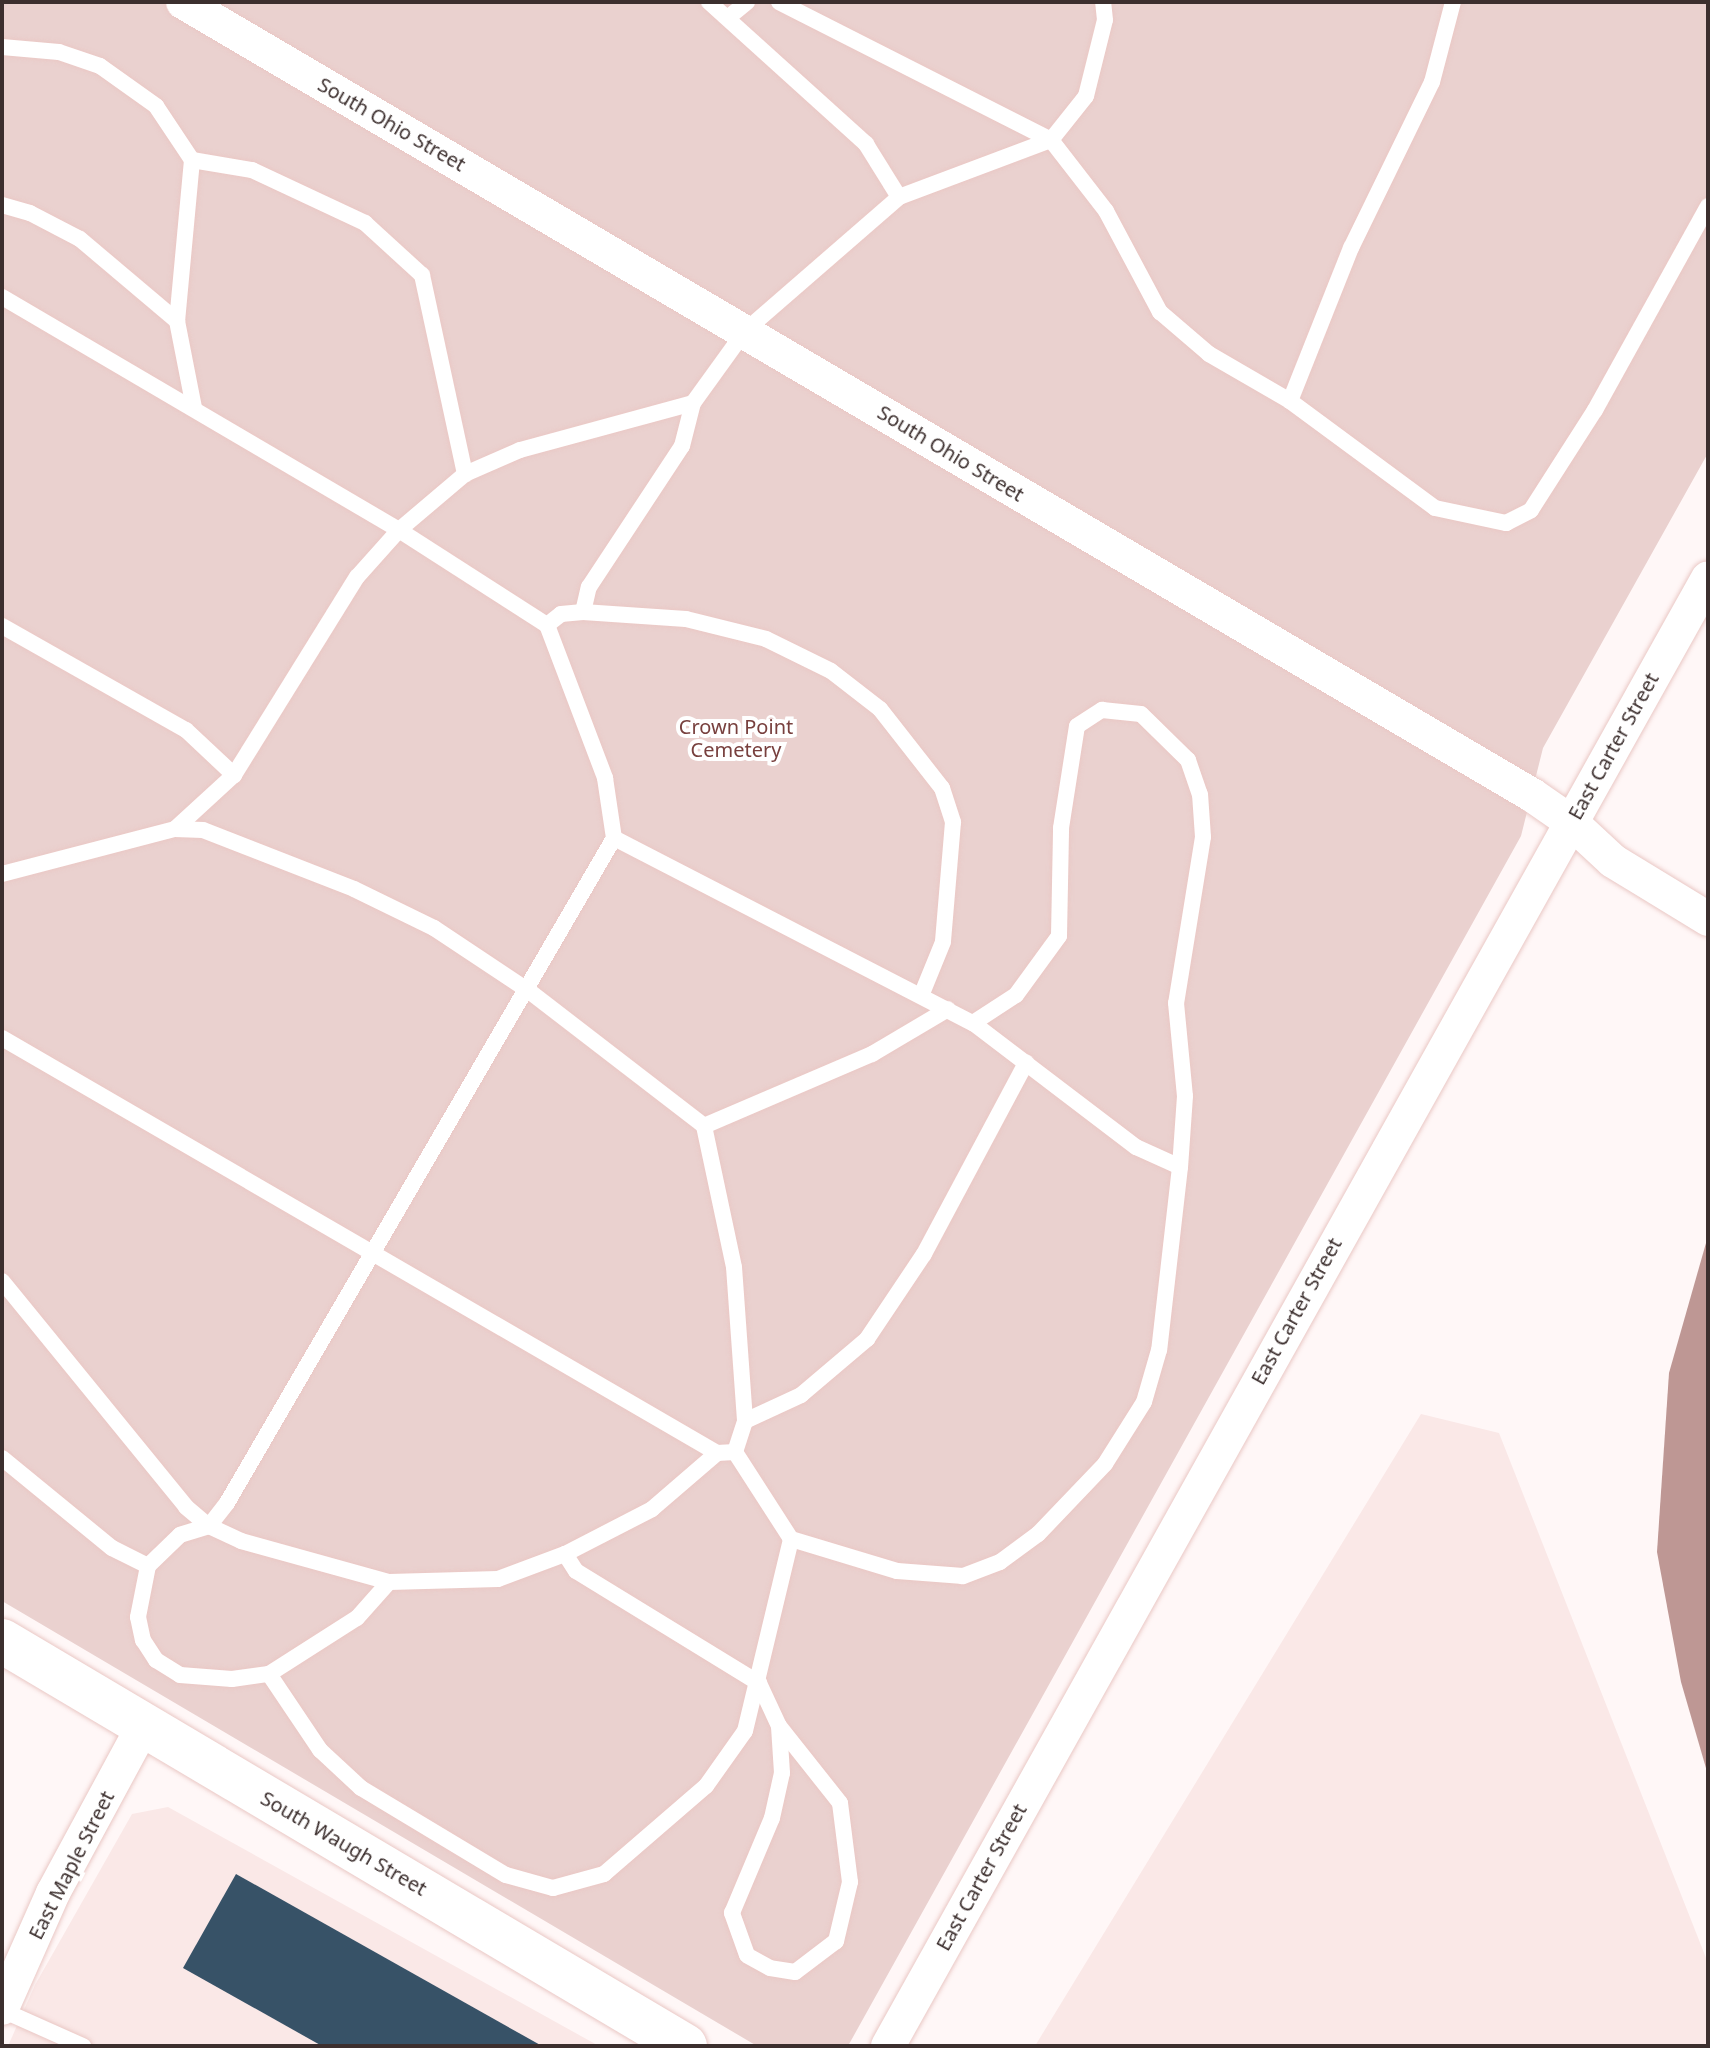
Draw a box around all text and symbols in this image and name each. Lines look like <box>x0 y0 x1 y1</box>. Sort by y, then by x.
street label: South Ohio Street <box>314 72 470 176</box>
street label: South Ohio Street <box>873 400 1029 506</box>
street label: East Carter Street <box>1563 668 1663 824</box>
park label: Crown Point Cemetery <box>679 714 793 761</box>
street label: East Carter Street <box>1246 1233 1346 1389</box>
street label: South Waugh Street <box>257 1786 431 1900</box>
street label: East Maple Street <box>23 1787 119 1943</box>
street label: East Carter Street <box>931 1799 1031 1955</box>

